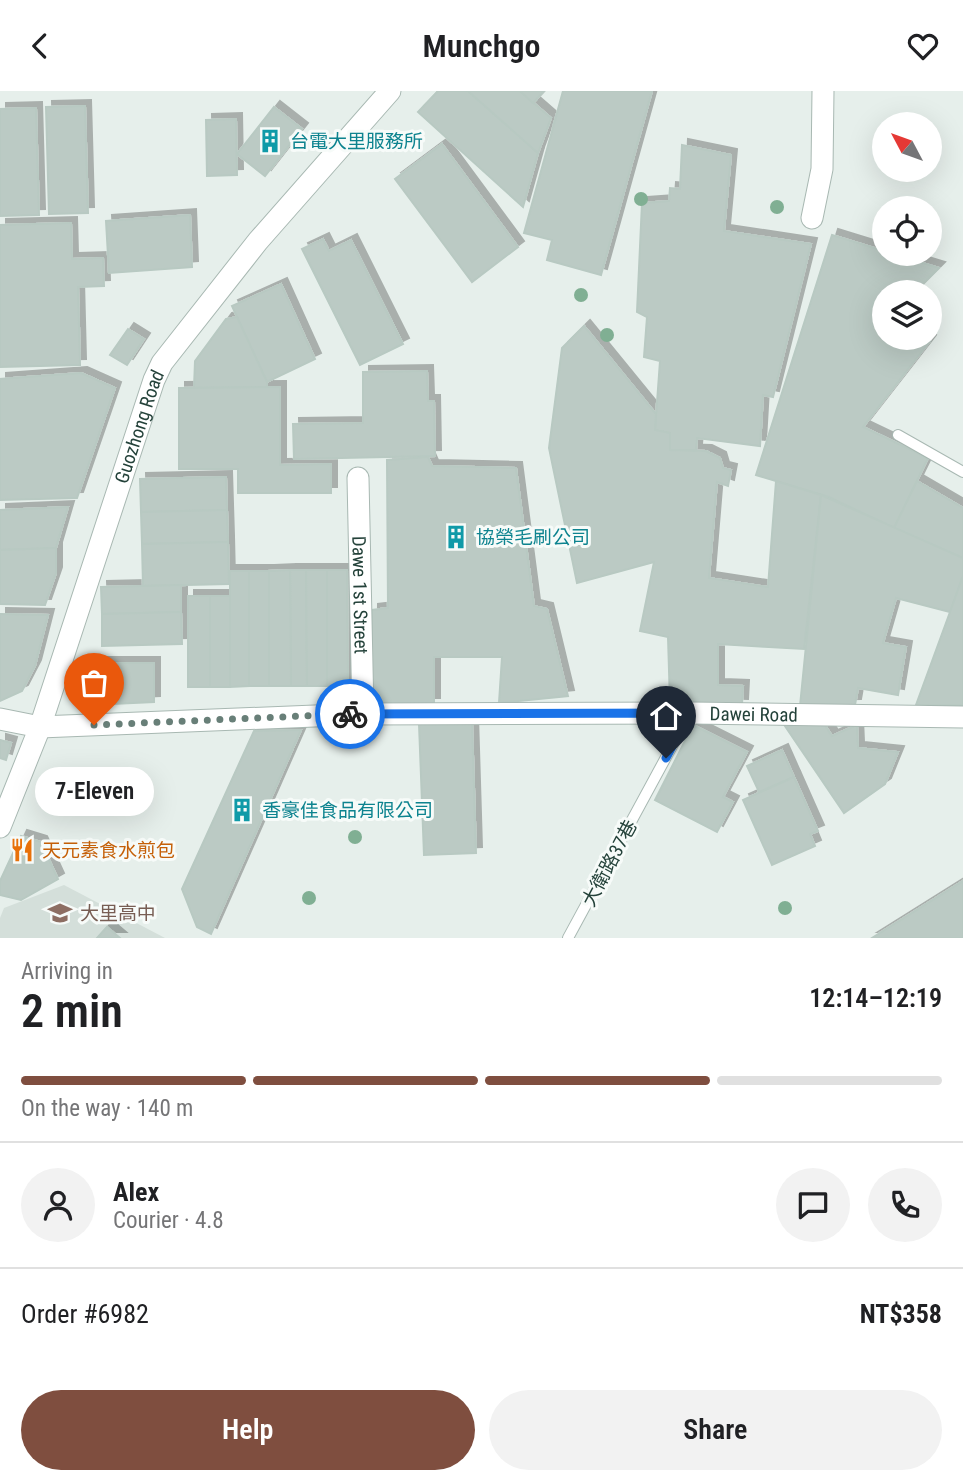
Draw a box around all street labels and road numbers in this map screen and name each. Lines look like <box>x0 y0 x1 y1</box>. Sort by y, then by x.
street label: Guozhong Road <box>110 366 169 486</box>
street label: Dawe 1st Street <box>347 536 373 654</box>
street label: Dawei Road <box>709 702 798 727</box>
street label: 大衛路37巷 <box>577 816 642 910</box>

